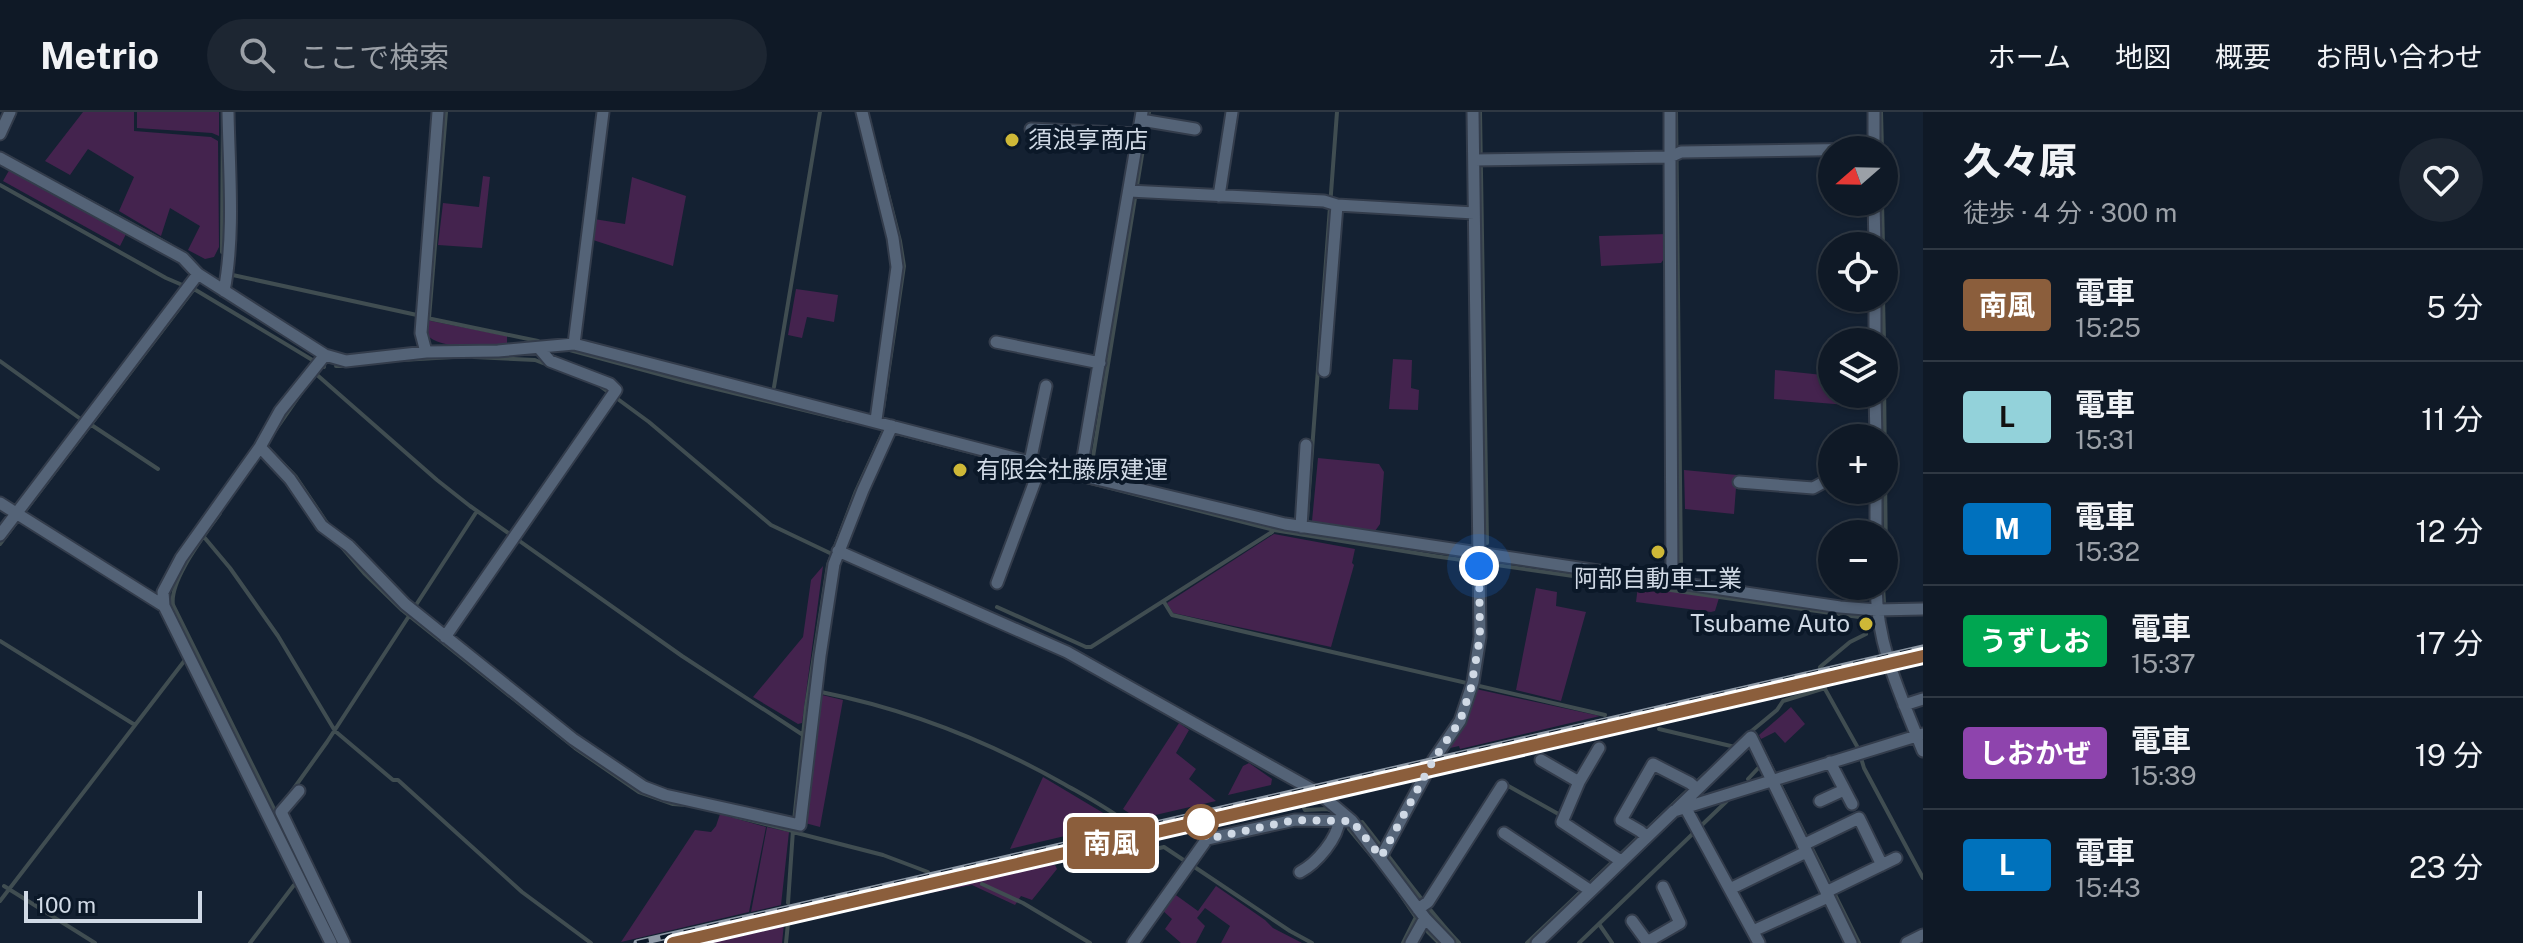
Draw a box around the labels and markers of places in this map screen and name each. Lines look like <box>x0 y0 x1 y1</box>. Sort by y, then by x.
place label: 須浪享商店 <box>1028 125 1148 153</box>
marker: 須浪享商店 <box>1003 131 1021 149</box>
place label: 有限会社藤原建運 <box>976 455 1168 483</box>
marker: 有限会社藤原建運 <box>951 461 969 479</box>
marker: 阿部自動車工業 <box>1649 543 1667 561</box>
place label: 阿部自動車工業 <box>1574 564 1742 592</box>
place label: Tsubame Auto <box>1690 609 1850 637</box>
marker: Tsubame Auto <box>1857 615 1875 633</box>
unlabelled marker <box>1184 805 1218 839</box>

